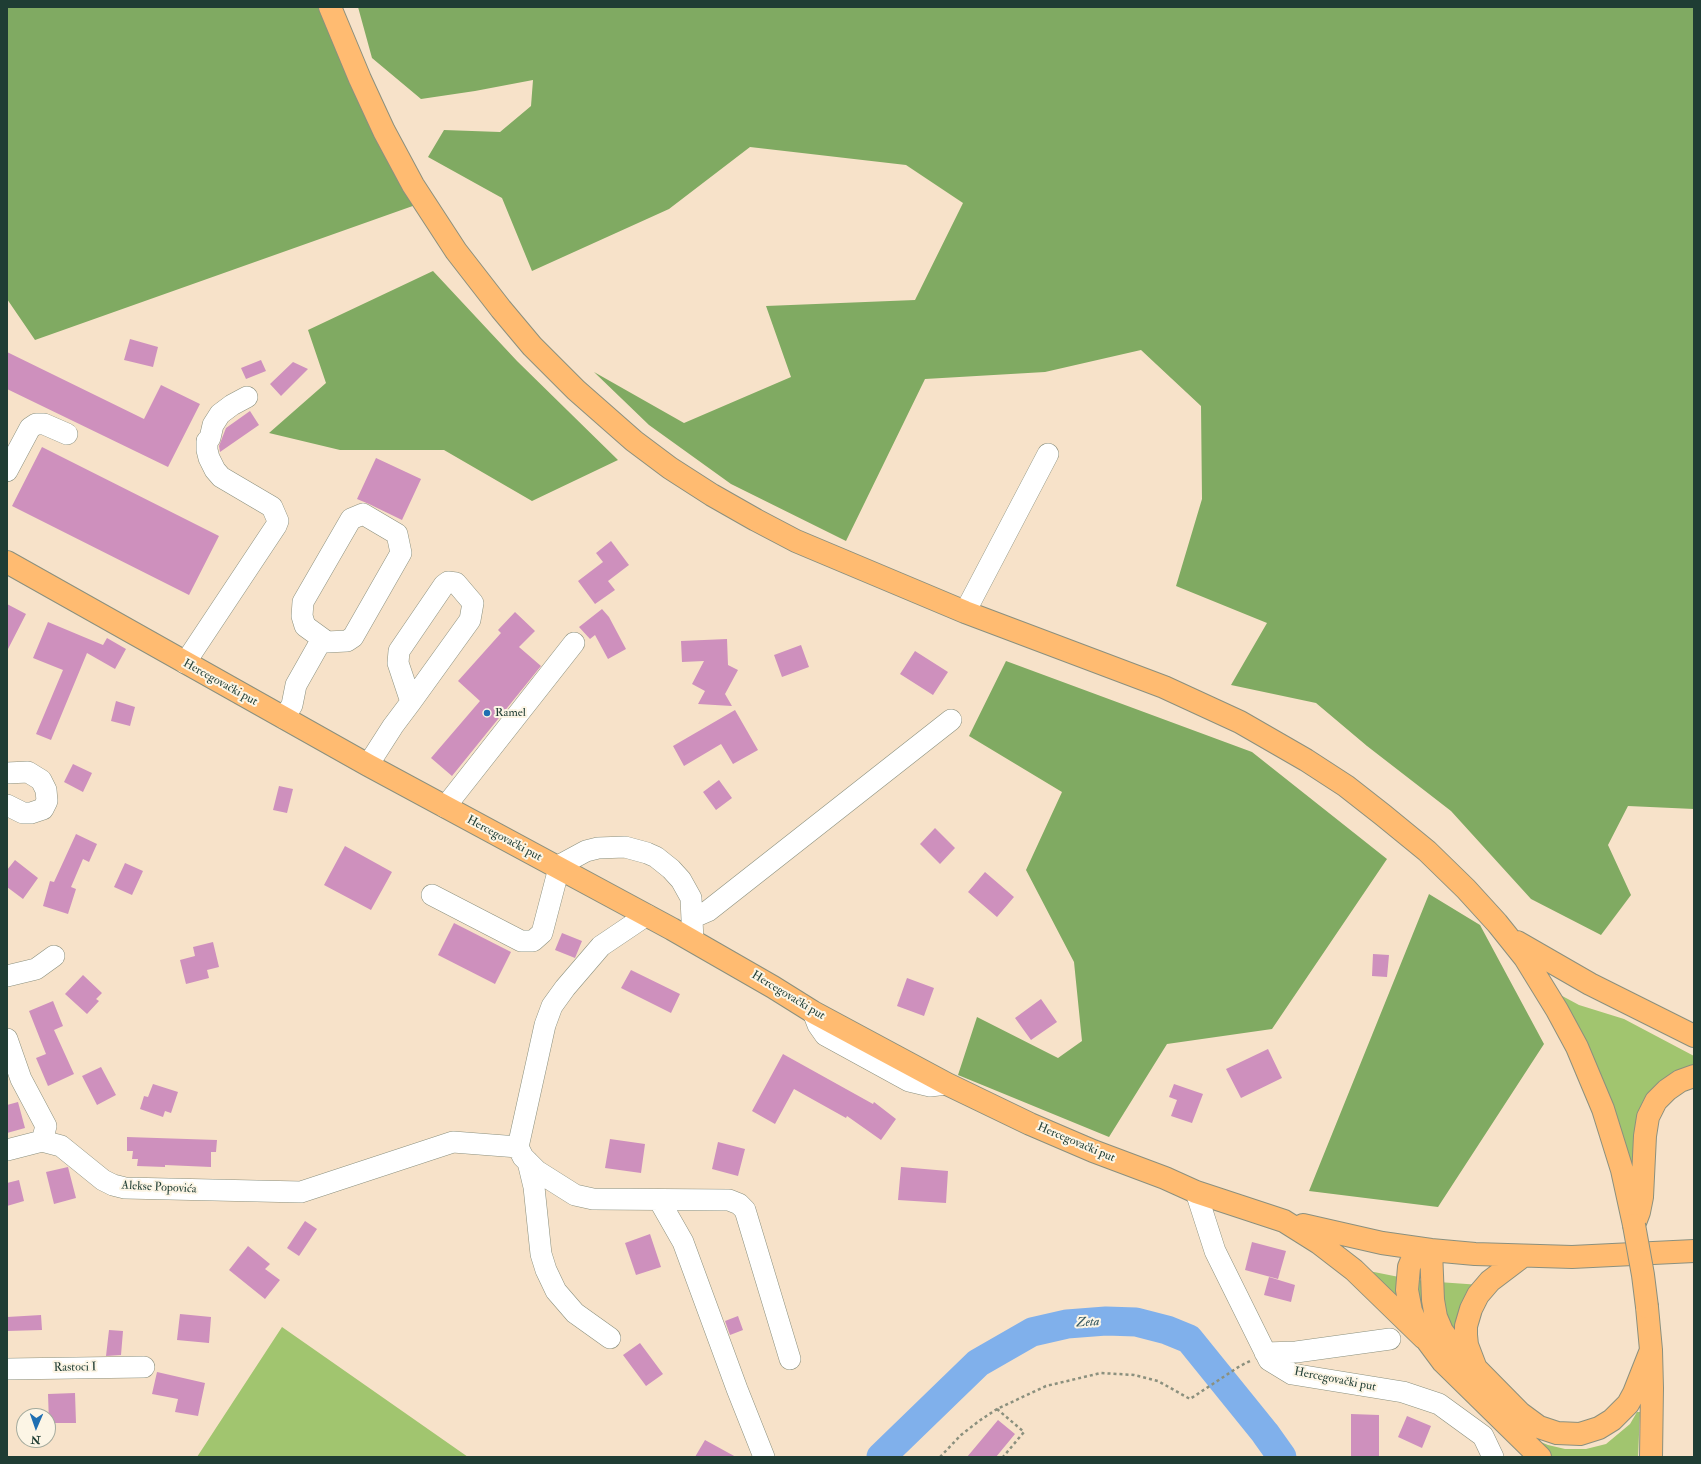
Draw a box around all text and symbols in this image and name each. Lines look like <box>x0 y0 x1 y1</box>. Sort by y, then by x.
street label: Hercegovački put <box>180 657 260 709</box>
place label: Ramel <box>495 706 526 720</box>
marker: Ramel <box>482 708 492 718</box>
street label: Hercegovački put <box>464 813 544 865</box>
street label: Hercegovački put <box>749 968 827 1024</box>
street label: Hercegovački put <box>1035 1120 1117 1166</box>
street label: Alekse Popovića <box>121 1179 197 1197</box>
water label: Zeta <box>1076 1314 1100 1332</box>
street label: Rastoci I <box>54 1360 96 1376</box>
street label: Hercegovački put <box>1293 1365 1377 1395</box>
north arrow <box>16 1408 56 1448</box>
text: N <box>30 1433 41 1446</box>

